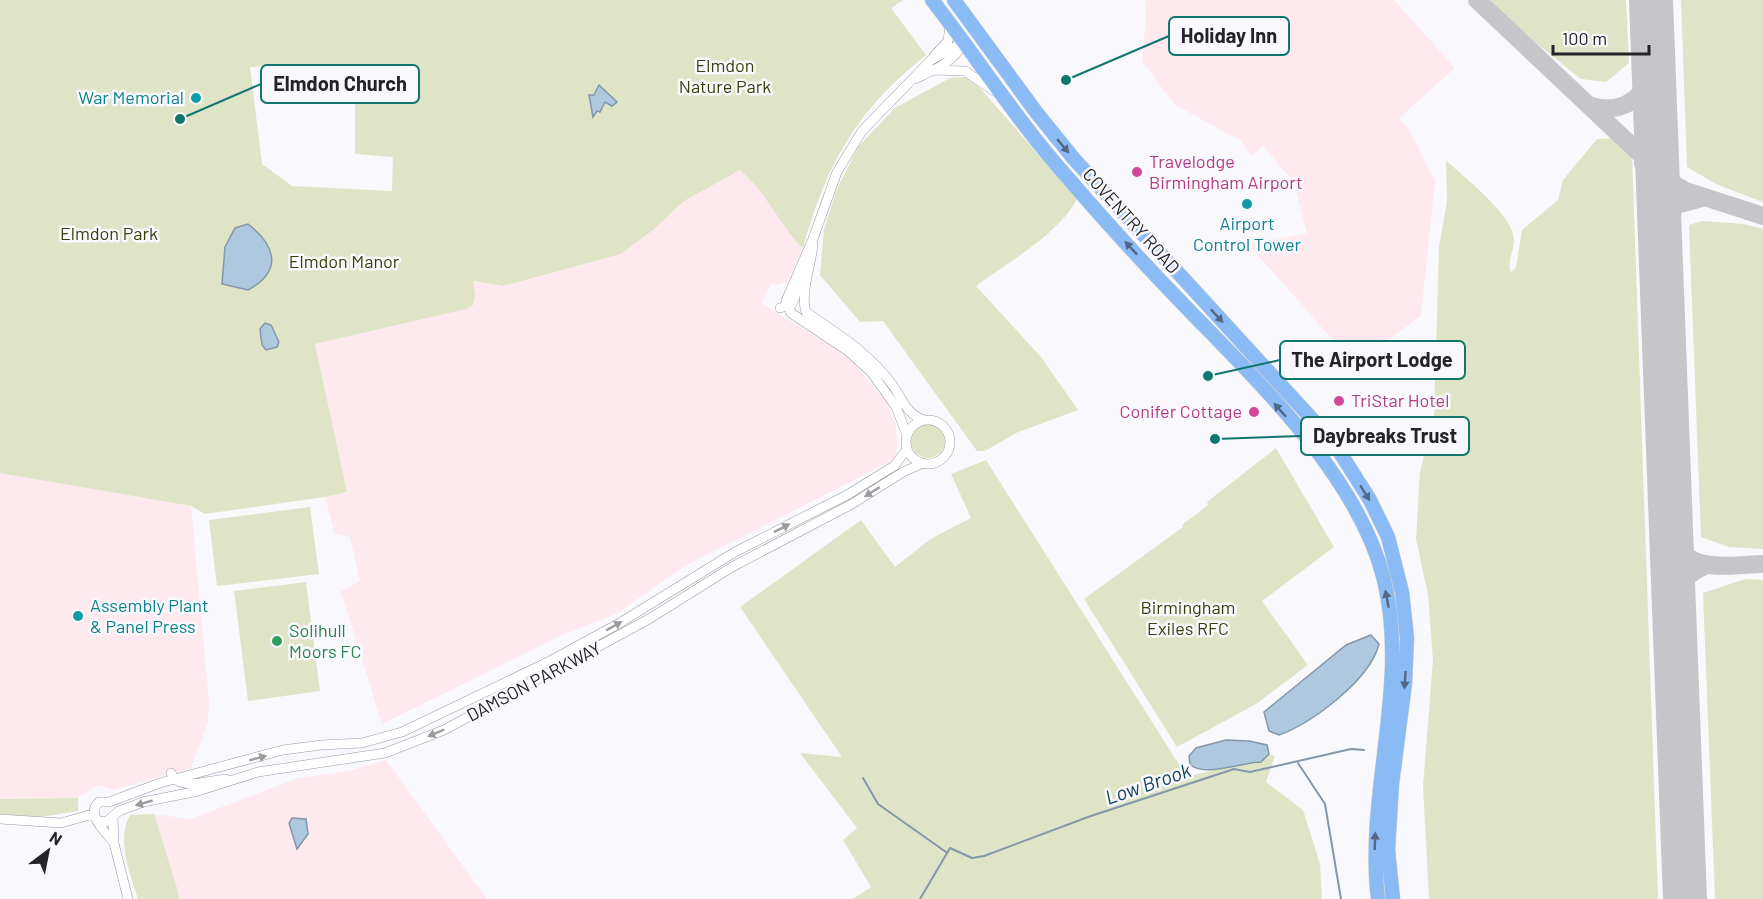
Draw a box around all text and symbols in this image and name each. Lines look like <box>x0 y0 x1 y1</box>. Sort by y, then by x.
callout: Holiday Inn <box>1169 17 1289 55</box>
scale bar <box>1553 18 1649 56</box>
text: Holiday Inn <box>1181 23 1277 47</box>
text: 100 m <box>1562 27 1607 49</box>
park label: Elmdon Nature Park <box>679 54 771 97</box>
callout: Elmdon Church <box>261 65 419 103</box>
text: Elmdon Church <box>273 71 407 95</box>
place label: War Memorial <box>78 86 184 108</box>
marker: War Memorial <box>189 91 203 105</box>
one-way arrow <box>1056 138 1069 153</box>
place label: Travelodge Birmingham Airport <box>1149 150 1303 193</box>
street label: COVENTRY ROAD <box>1079 163 1185 278</box>
marker: Travelodge Birmingham Airport <box>1130 165 1144 179</box>
marker: Airport Control Tower <box>1240 197 1254 211</box>
place label: Airport Control Tower <box>1193 212 1302 255</box>
park label: Elmdon Park <box>60 222 158 244</box>
one-way arrow <box>1125 241 1138 256</box>
park label: Elmdon Manor <box>289 250 400 272</box>
one-way arrow <box>1209 308 1223 322</box>
callout: The Airport Lodge <box>1280 341 1465 379</box>
text: The Airport Lodge <box>1291 347 1453 371</box>
place label: TriStar Hotel <box>1351 389 1449 411</box>
marker: TriStar Hotel <box>1332 394 1346 408</box>
place label: Conifer Cottage <box>1120 400 1242 422</box>
one-way arrow <box>1274 403 1287 418</box>
marker: Conifer Cottage <box>1247 405 1261 419</box>
callout: Daybreaks Trust <box>1301 417 1469 455</box>
text: Daybreaks Trust <box>1313 423 1457 447</box>
one-way arrow <box>1360 485 1371 501</box>
one-way arrow <box>863 486 880 497</box>
one-way arrow <box>774 523 791 532</box>
one-way arrow <box>1382 590 1392 609</box>
place label: Assembly Plant & Panel Press <box>90 594 209 637</box>
park label: Birmingham Exiles RFC <box>1140 596 1236 639</box>
marker: Assembly Plant & Panel Press <box>71 609 85 623</box>
place label: Solihull Moors FC <box>289 619 361 662</box>
one-way arrow <box>606 621 623 631</box>
marker: Solihull Moors FC <box>270 634 284 648</box>
street label: DAMSON PARKWAY <box>463 636 605 726</box>
one-way arrow <box>1400 671 1409 690</box>
one-way arrow <box>426 728 444 738</box>
one-way arrow <box>249 752 268 762</box>
water label: Low Brook <box>1102 757 1194 809</box>
one-way arrow <box>135 799 153 808</box>
north arrow <box>18 821 78 881</box>
text: N <box>47 827 66 849</box>
one-way arrow <box>1371 831 1380 850</box>

